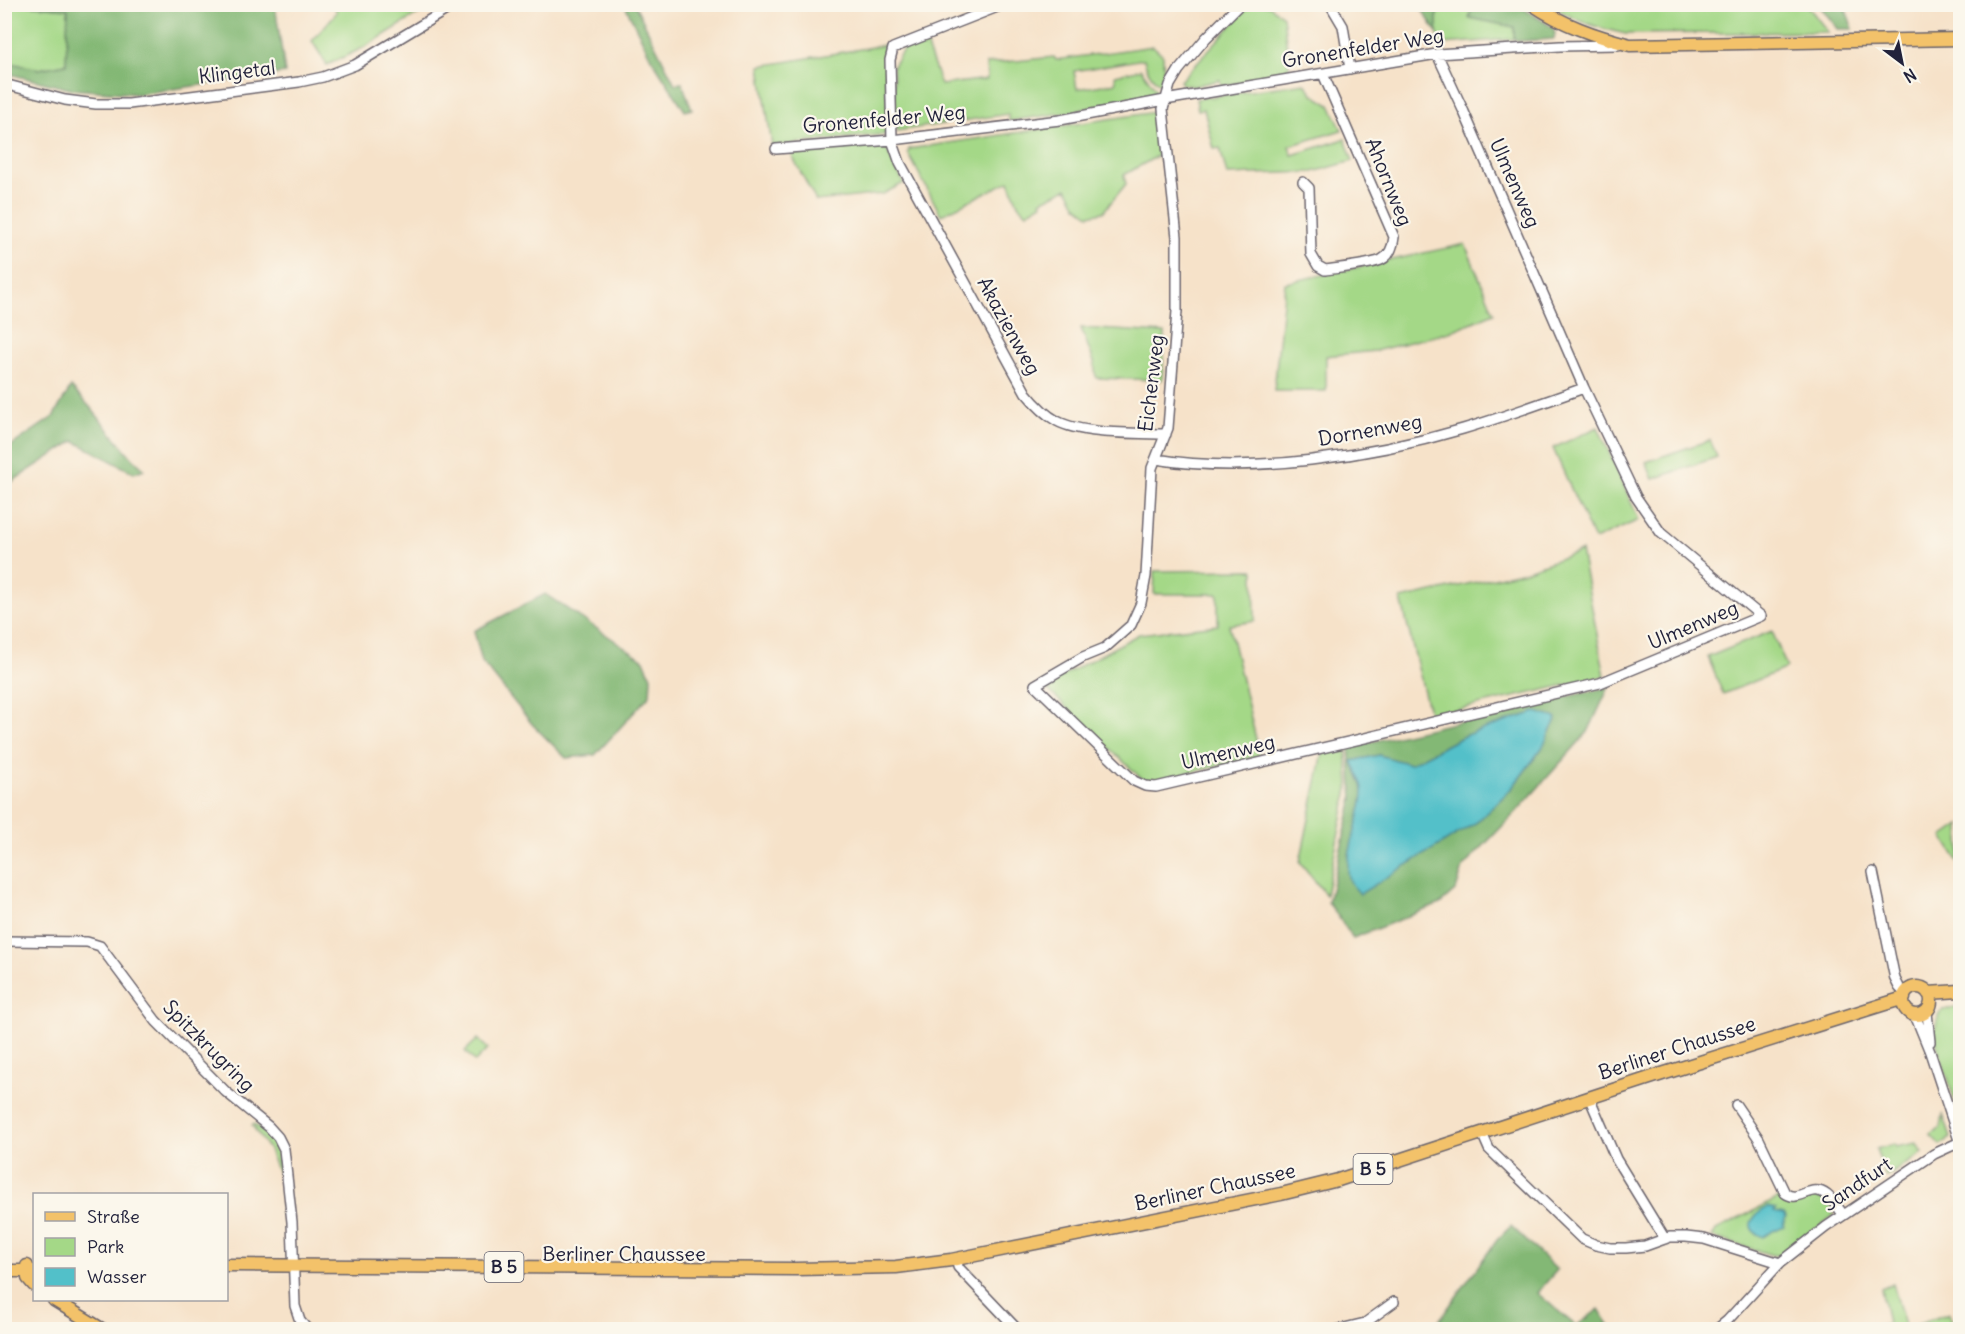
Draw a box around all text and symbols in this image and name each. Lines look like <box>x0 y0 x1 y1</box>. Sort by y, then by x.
street label: Gronenfelder Weg <box>1280 22 1446 73</box>
north arrow <box>1872 33 1932 93</box>
street label: Klingetal <box>197 54 277 89</box>
text: N <box>1900 64 1920 87</box>
street label: Gronenfelder Weg <box>801 99 967 138</box>
street label: Ahornweg <box>1360 134 1418 230</box>
street label: Ulmenweg <box>1485 134 1546 231</box>
street label: Akazienweg <box>972 272 1047 379</box>
street label: Eichenweg <box>1132 333 1169 433</box>
street label: Dornenweg <box>1316 408 1424 451</box>
street label: Ulmenweg <box>1644 594 1742 655</box>
street label: Ulmenweg <box>1179 729 1277 774</box>
street label: Spitzkrugring <box>158 994 261 1097</box>
street label: Berliner Chaussee <box>1595 1010 1759 1085</box>
street label: Sandfurt <box>1817 1151 1897 1216</box>
road number: B 5 <box>1354 1154 1392 1184</box>
street label: Berliner Chaussee <box>1132 1157 1298 1216</box>
legend <box>33 1193 228 1301</box>
text: Straße <box>87 1205 140 1228</box>
text: Park <box>87 1235 124 1258</box>
street label: Berliner Chaussee <box>542 1241 706 1266</box>
road number: B 5 <box>484 1252 524 1282</box>
text: Wasser <box>87 1265 147 1288</box>

